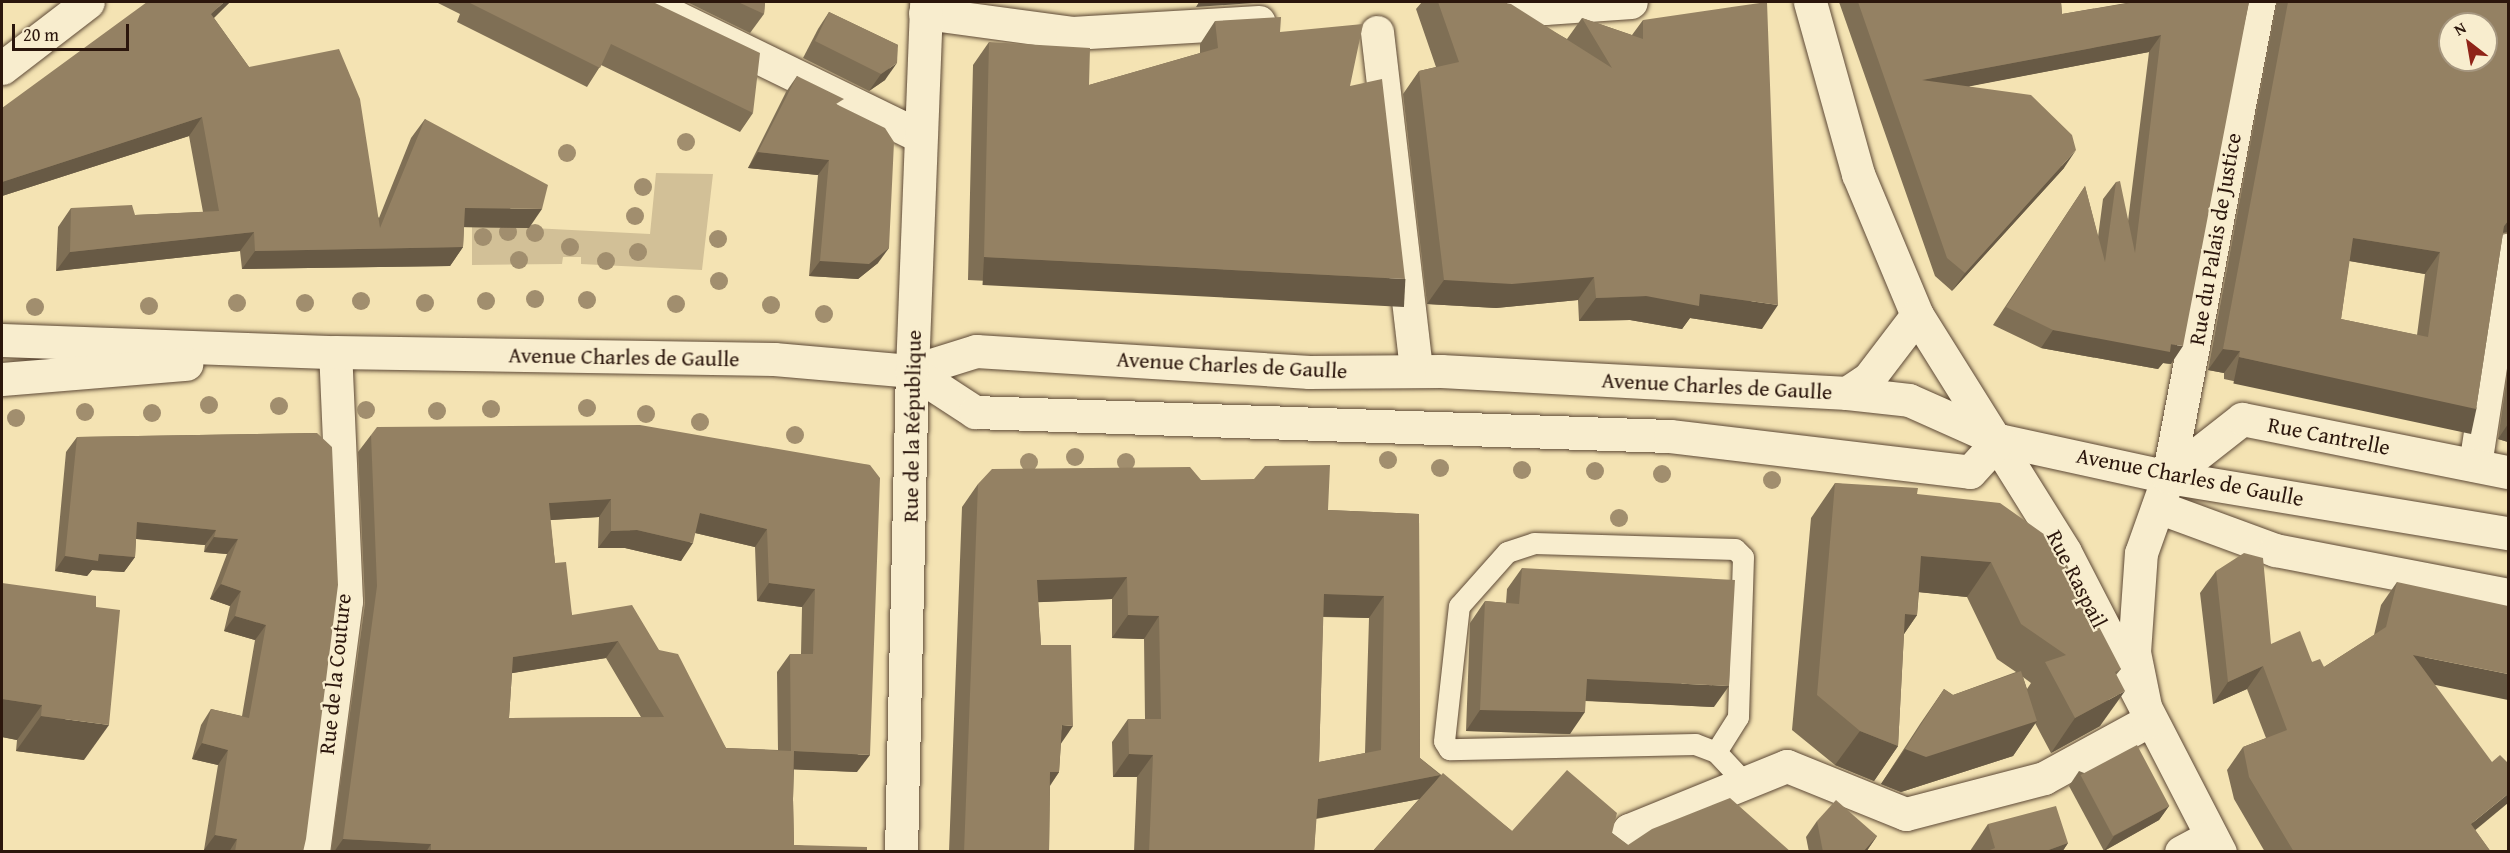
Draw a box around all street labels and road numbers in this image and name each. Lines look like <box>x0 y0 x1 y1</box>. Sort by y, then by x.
street label: Rue du Palais de Justice <box>2183 131 2247 347</box>
street label: Rue de la République <box>897 330 927 522</box>
street label: Avenue Charles de Gaulle <box>508 342 740 372</box>
street label: Avenue Charles de Gaulle <box>1116 346 1348 384</box>
street label: Avenue Charles de Gaulle <box>1601 367 1833 405</box>
street label: Rue Cantrelle <box>2266 411 2392 461</box>
street label: Avenue Charles de Gaulle <box>2074 442 2306 512</box>
street label: Rue Raspail <box>2041 526 2113 632</box>
street label: Rue de la Couture <box>313 592 357 756</box>

